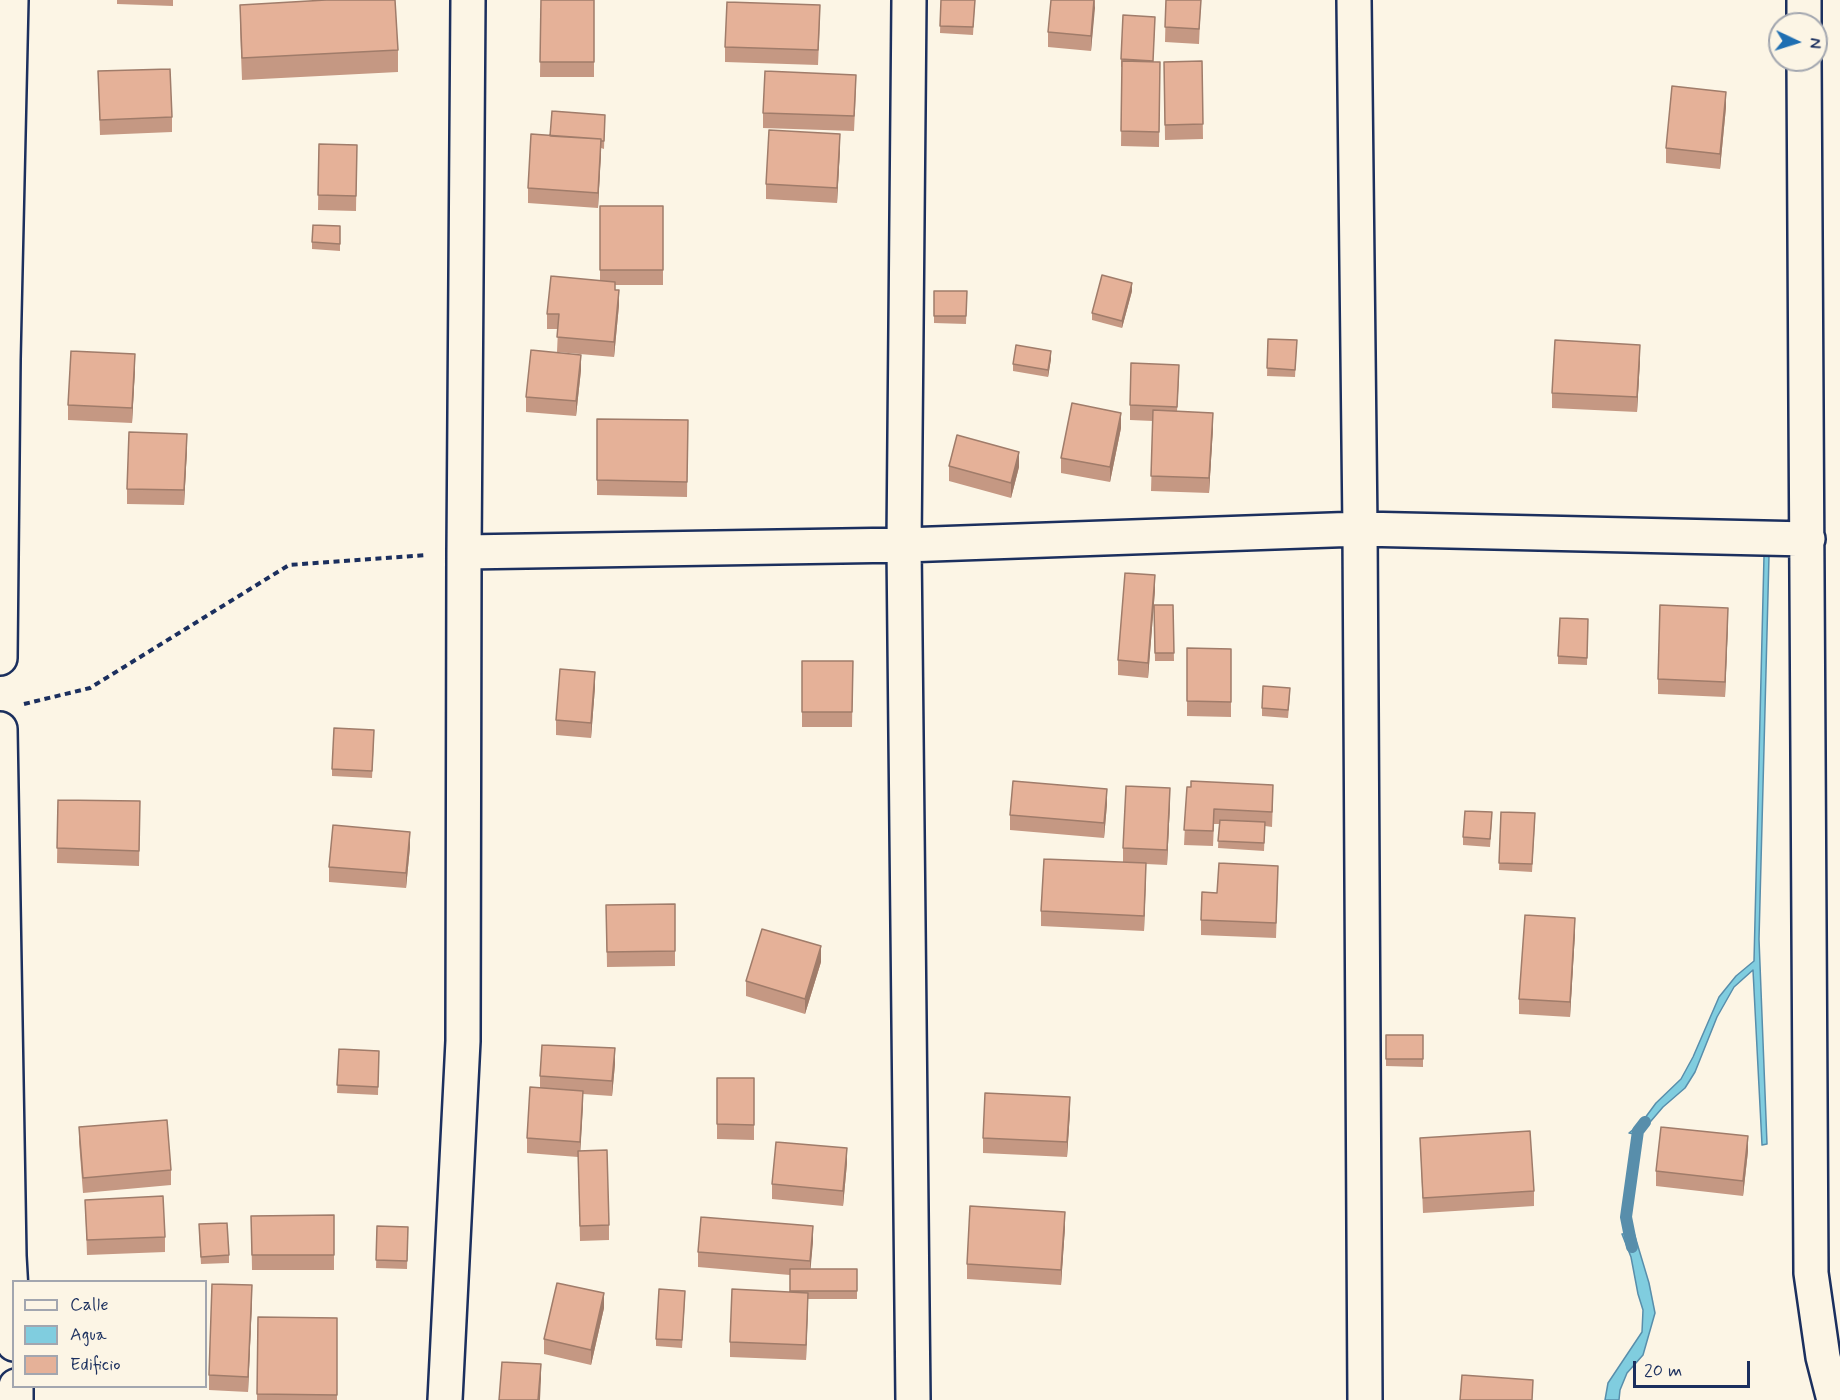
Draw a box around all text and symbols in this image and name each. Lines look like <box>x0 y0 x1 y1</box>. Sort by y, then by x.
north arrow <box>1768 12 1828 72</box>
text: N <box>1804 37 1825 49</box>
legend <box>12 1280 207 1388</box>
text: Calle <box>70 1293 109 1317</box>
text: Agua <box>70 1323 107 1347</box>
scale bar <box>1636 1349 1753 1387</box>
text: Edificio <box>70 1353 121 1377</box>
text: 20 m <box>1644 1359 1682 1383</box>

